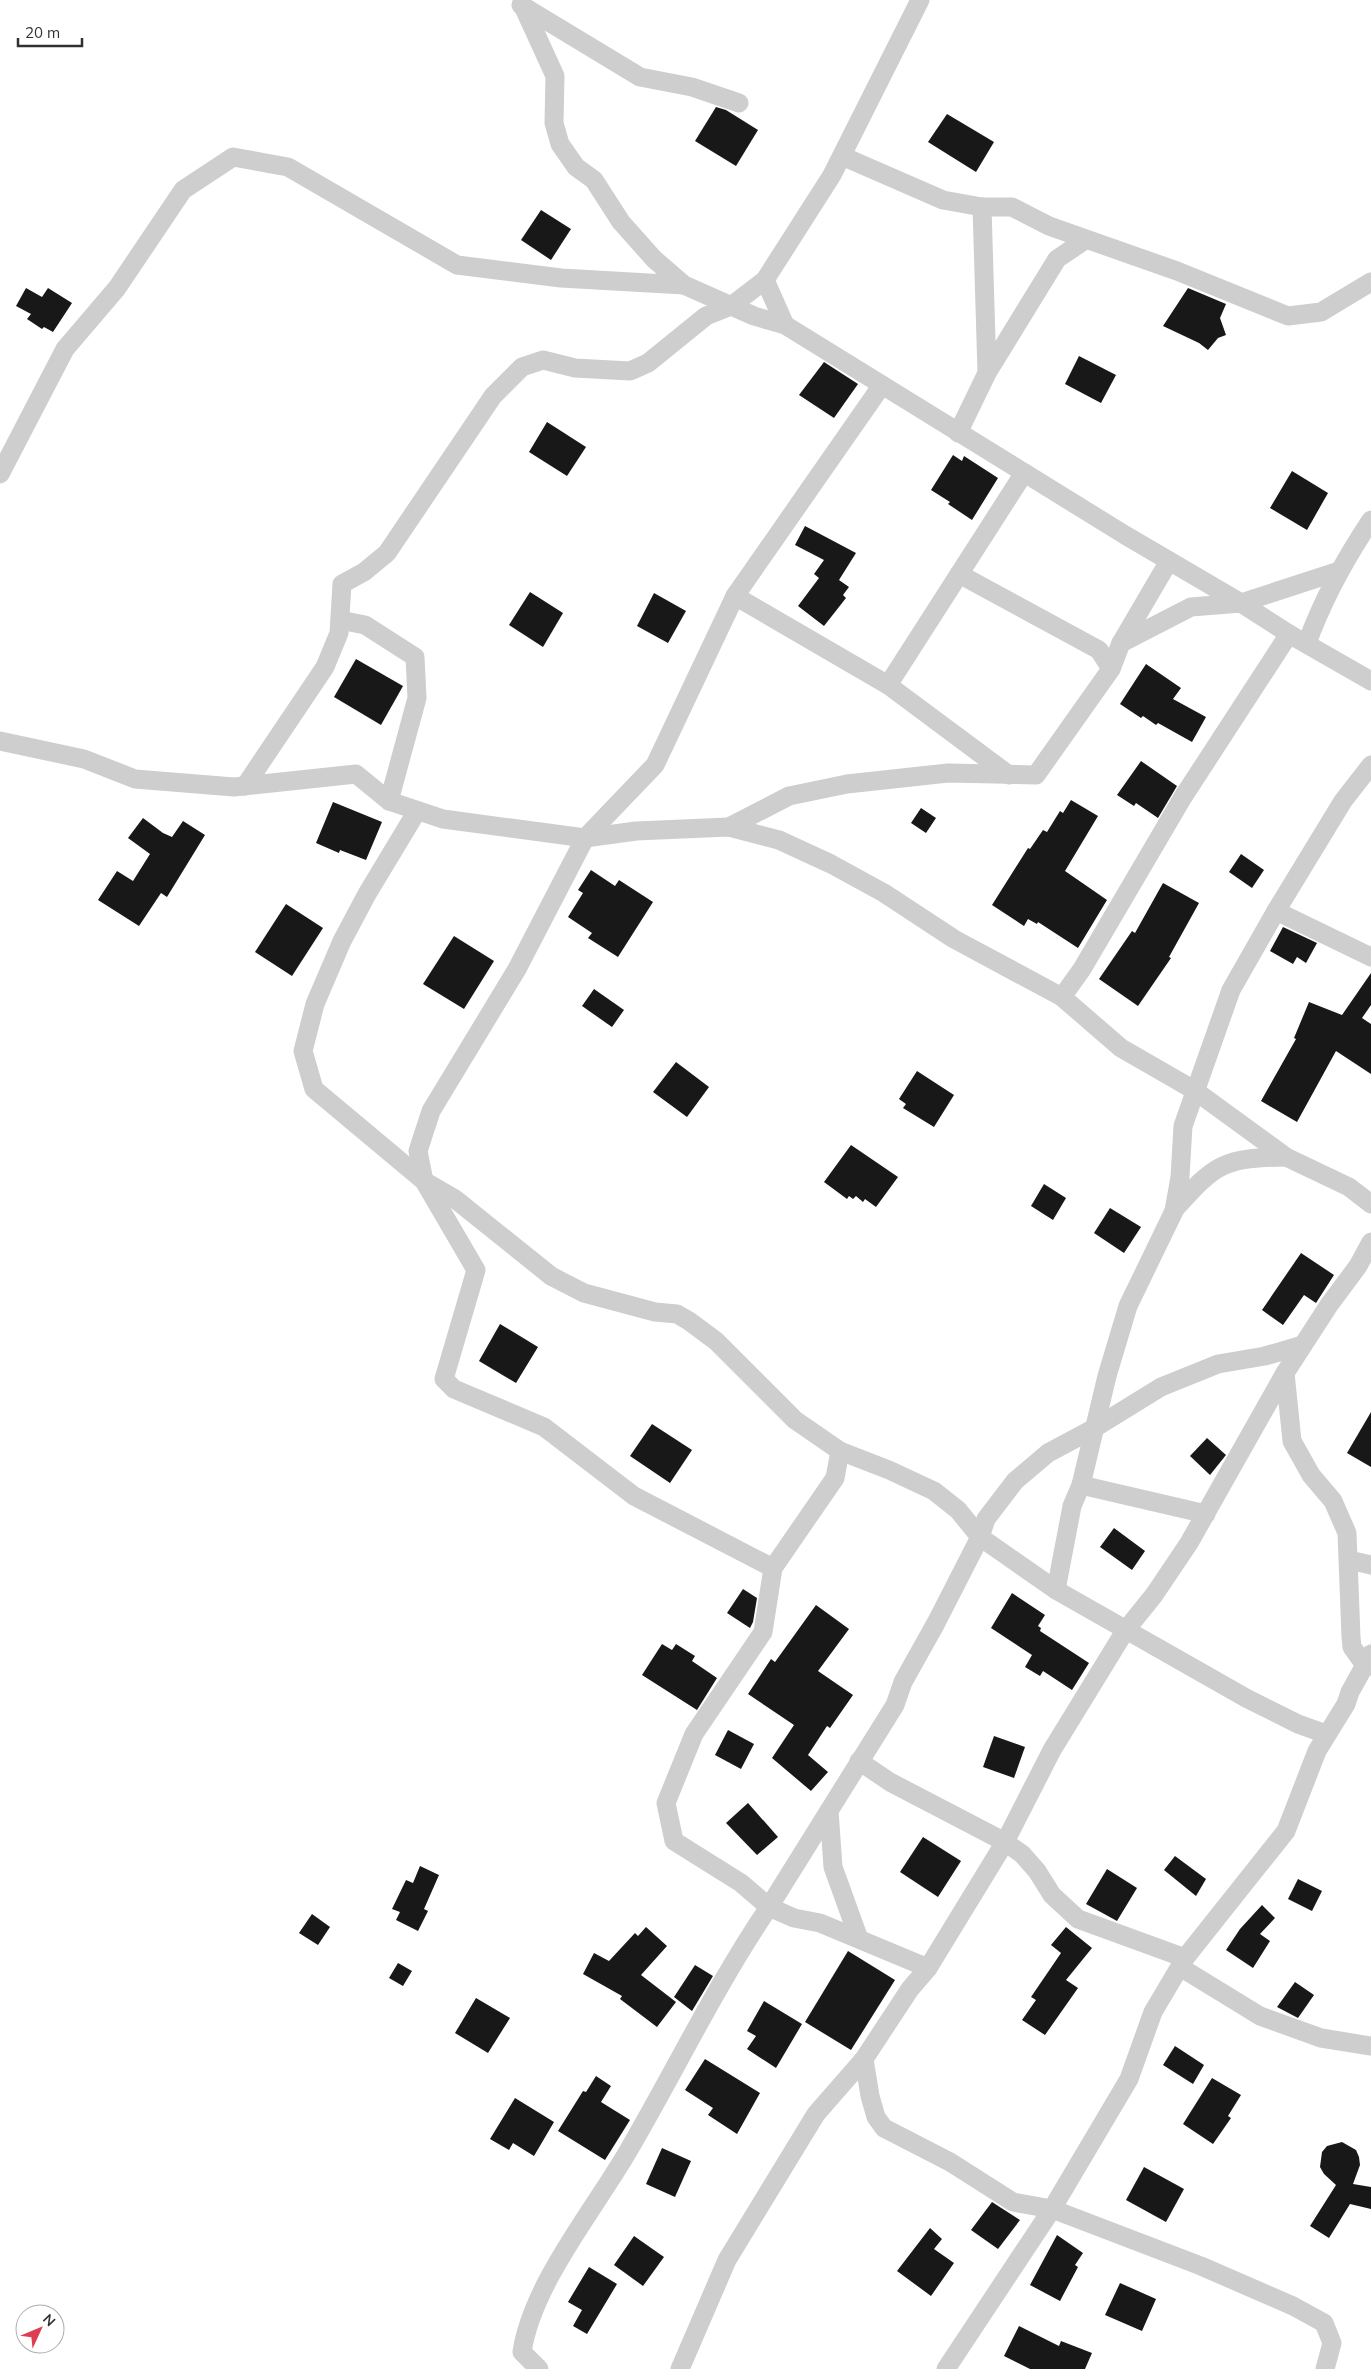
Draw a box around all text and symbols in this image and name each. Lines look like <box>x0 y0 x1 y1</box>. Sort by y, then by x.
scale bar <box>18 15 81 47</box>
text: 20 m <box>25 23 60 42</box>
north arrow <box>15 2304 65 2354</box>
text: N <box>39 2310 59 2330</box>

